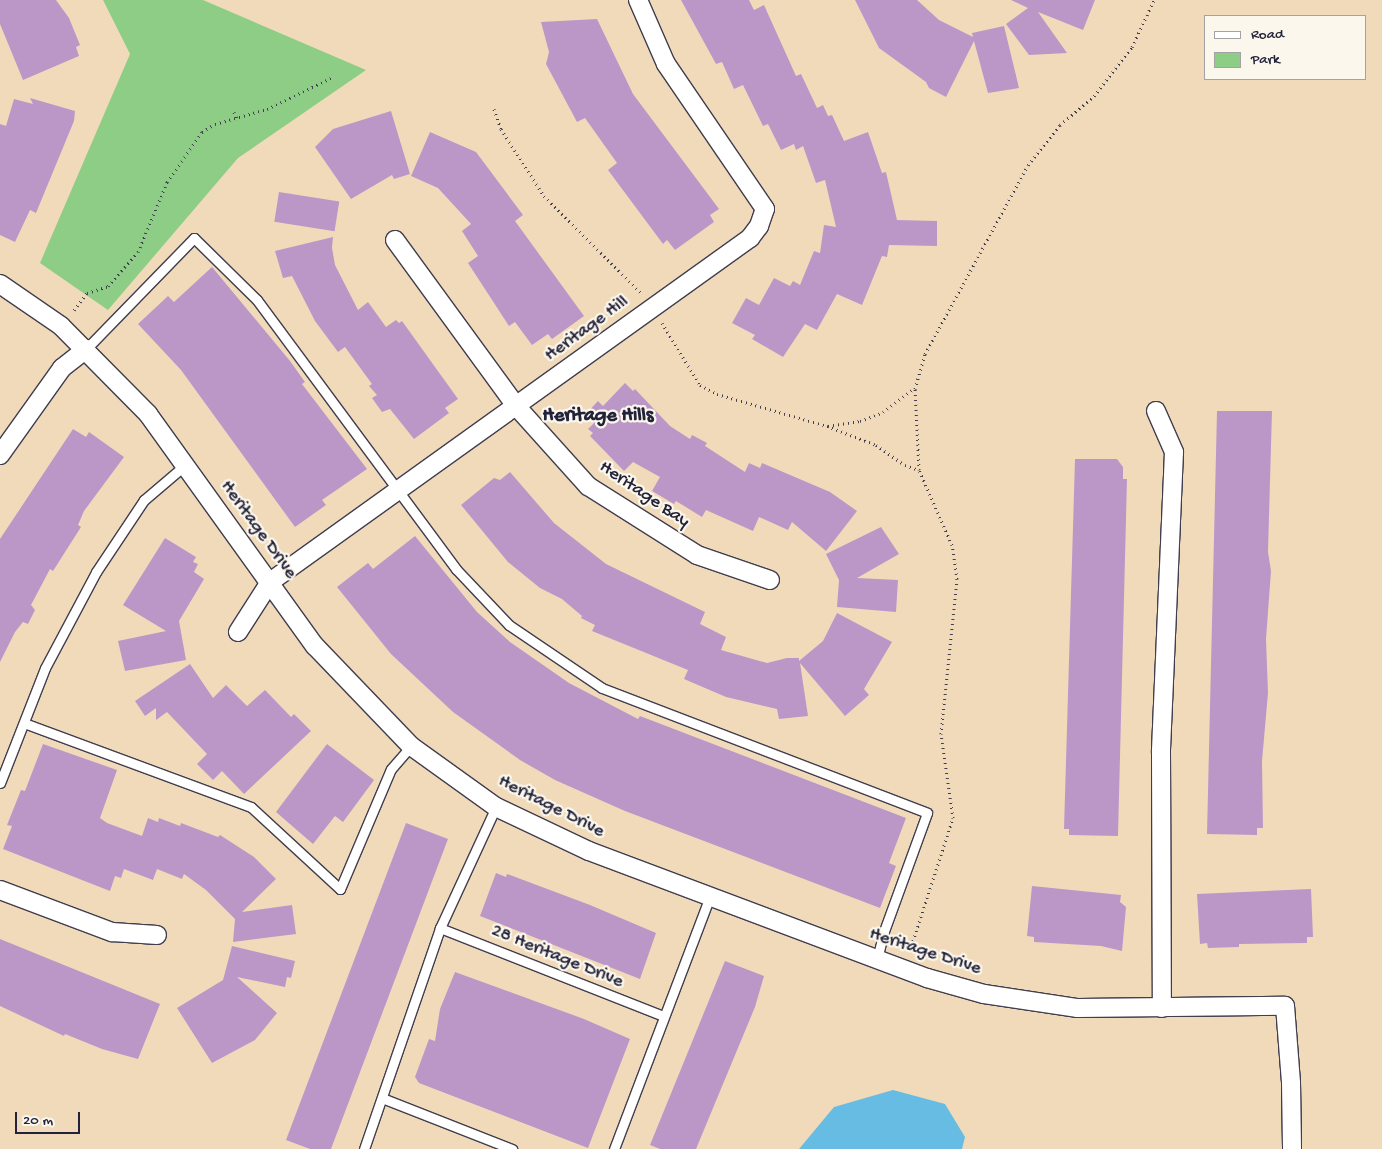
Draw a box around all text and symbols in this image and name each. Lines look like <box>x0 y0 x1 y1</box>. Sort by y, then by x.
legend <box>1204 15 1367 80</box>
text: Road <box>1251 26 1284 44</box>
text: Park <box>1251 51 1280 69</box>
street label: Heritage Hill <box>541 291 633 367</box>
district label: Heritage Hills <box>543 404 653 428</box>
street label: Heritage Bay <box>594 456 694 534</box>
street label: Heritage Drive <box>215 476 301 584</box>
street label: Heritage Drive <box>494 770 608 844</box>
street label: 28 Heritage Drive <box>488 920 626 994</box>
street label: Heritage Drive <box>866 923 984 981</box>
scale bar <box>18 1102 82 1134</box>
text: 20 m <box>23 1112 53 1130</box>

